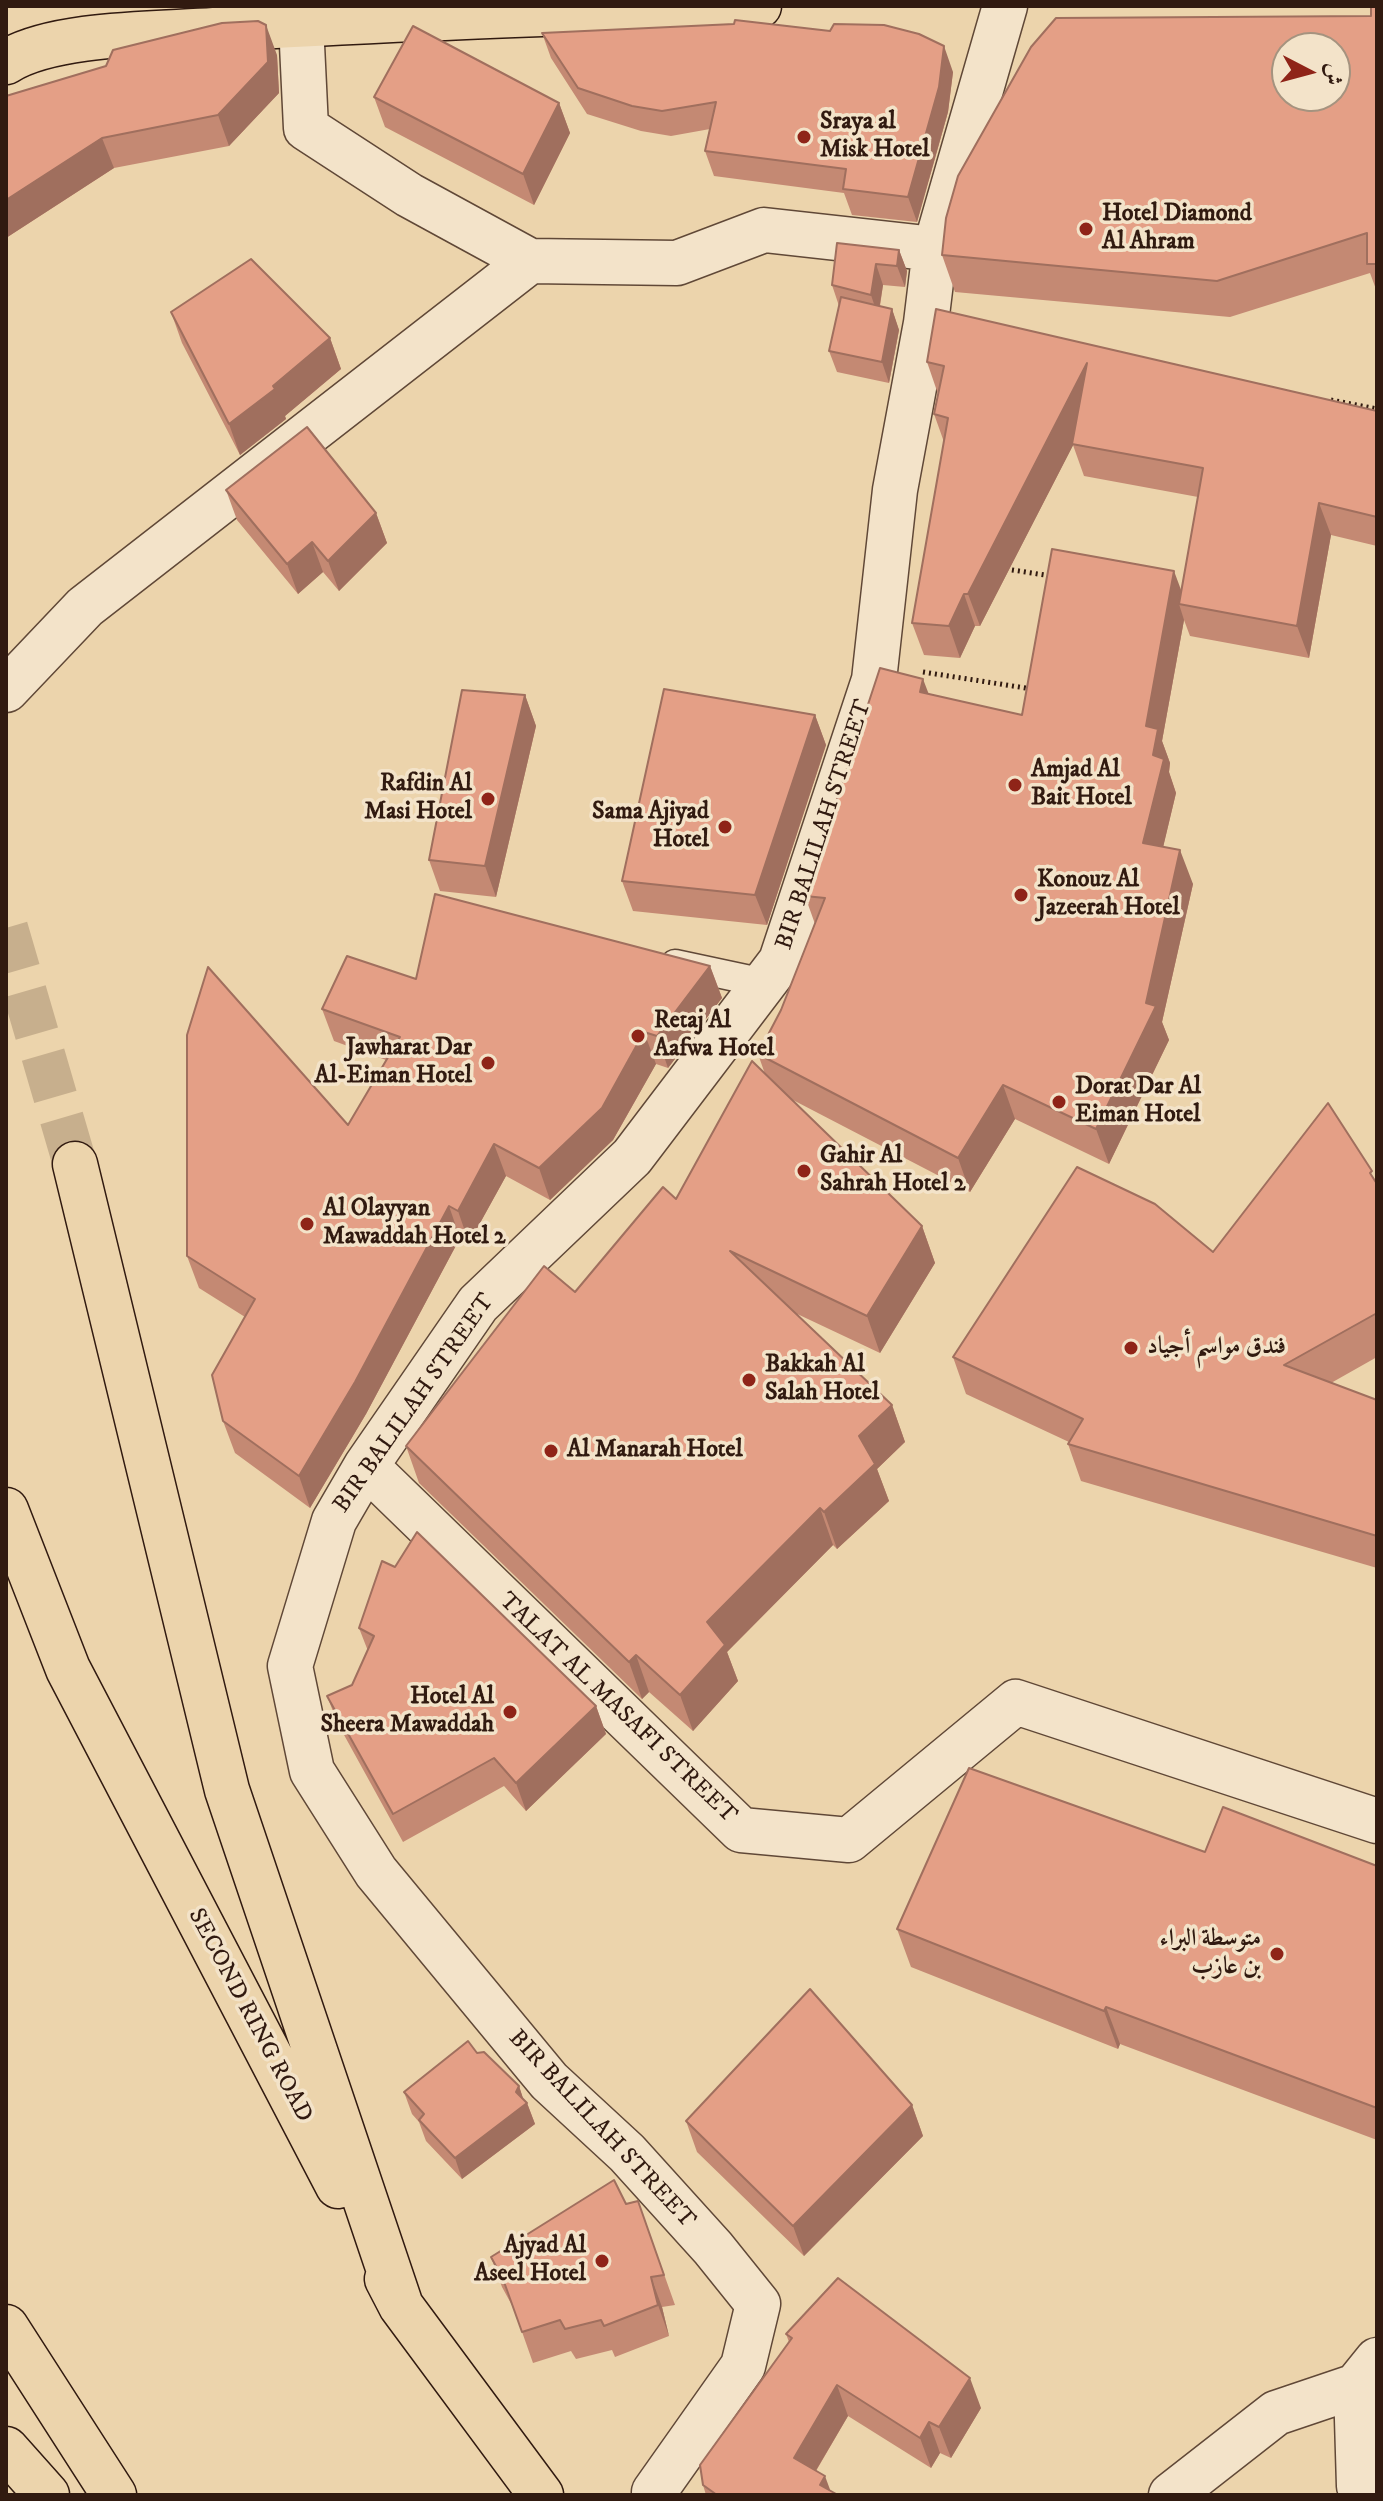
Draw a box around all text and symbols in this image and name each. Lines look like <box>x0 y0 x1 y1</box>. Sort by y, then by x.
north arrow <box>1271 32 1351 112</box>
text: ش <box>1319 62 1348 87</box>
place label: Sraya al Misk Hotel <box>820 109 929 165</box>
marker: Sraya al Misk Hotel <box>795 128 813 146</box>
place label: Hotel Diamond Al Ahram <box>1102 201 1252 257</box>
marker: Hotel Diamond Al Ahram <box>1077 220 1095 238</box>
street label: BIR BALILAH STREET <box>771 696 879 954</box>
place label: Amjad Al Bait Hotel <box>1031 757 1132 813</box>
place label: Rafdin Al Masi Hotel <box>364 771 472 827</box>
marker: Amjad Al Bait Hotel <box>1006 776 1024 794</box>
marker: Rafdin Al Masi Hotel <box>479 790 497 808</box>
place label: Sama Ajiyad Hotel <box>592 799 709 855</box>
marker: Sama Ajiyad Hotel <box>716 818 734 836</box>
place label: Konouz Al Jazeerah Hotel <box>1037 867 1180 923</box>
marker: Konouz Al Jazeerah Hotel <box>1012 886 1030 904</box>
place label: Retaj Al Aafwa Hotel <box>654 1008 774 1064</box>
marker: Retaj Al Aafwa Hotel <box>629 1027 647 1045</box>
place label: Jawharat Dar Al-Eiman Hotel <box>314 1035 472 1091</box>
marker: Jawharat Dar Al-Eiman Hotel <box>479 1054 497 1072</box>
place label: Dorat Dar Al Eiman Hotel <box>1075 1074 1201 1130</box>
marker: Dorat Dar Al Eiman Hotel <box>1050 1093 1068 1111</box>
place label: Gahir Al Sahrah Hotel 2 <box>820 1143 965 1199</box>
marker: Gahir Al Sahrah Hotel 2 <box>795 1162 813 1180</box>
place label: Al Olayyan Mawaddah Hotel 2 <box>323 1196 506 1252</box>
marker: Al Olayyan Mawaddah Hotel 2 <box>298 1215 316 1233</box>
street label: BIR BALILAH STREET <box>328 1289 502 1519</box>
place label: فندق مواسم أجياد <box>1147 1334 1286 1362</box>
marker: فندق مواسم أجياد <box>1122 1339 1140 1357</box>
place label: Bakkah Al Salah Hotel <box>765 1352 879 1408</box>
marker: Bakkah Al Salah Hotel <box>740 1371 758 1389</box>
place label: Al Manarah Hotel <box>567 1437 743 1465</box>
marker: Al Manarah Hotel <box>542 1442 560 1460</box>
street label: TALAT AL MASAFI STREET <box>492 1588 742 1830</box>
place label: Hotel Al Sheera Mawaddah <box>320 1684 494 1740</box>
marker: Hotel Al Sheera Mawaddah <box>501 1703 519 1721</box>
street label: SECOND RING ROAD <box>180 1904 318 2128</box>
place label: متوسطة البراء بن عازب <box>1159 1926 1261 1982</box>
marker: متوسطة البراء بن عازب <box>1268 1945 1286 1963</box>
street label: BIR BALILAH STREET <box>501 2025 701 2235</box>
place label: Ajyad Al Aseel Hotel <box>474 2233 586 2289</box>
marker: Ajyad Al Aseel Hotel <box>593 2252 611 2270</box>

